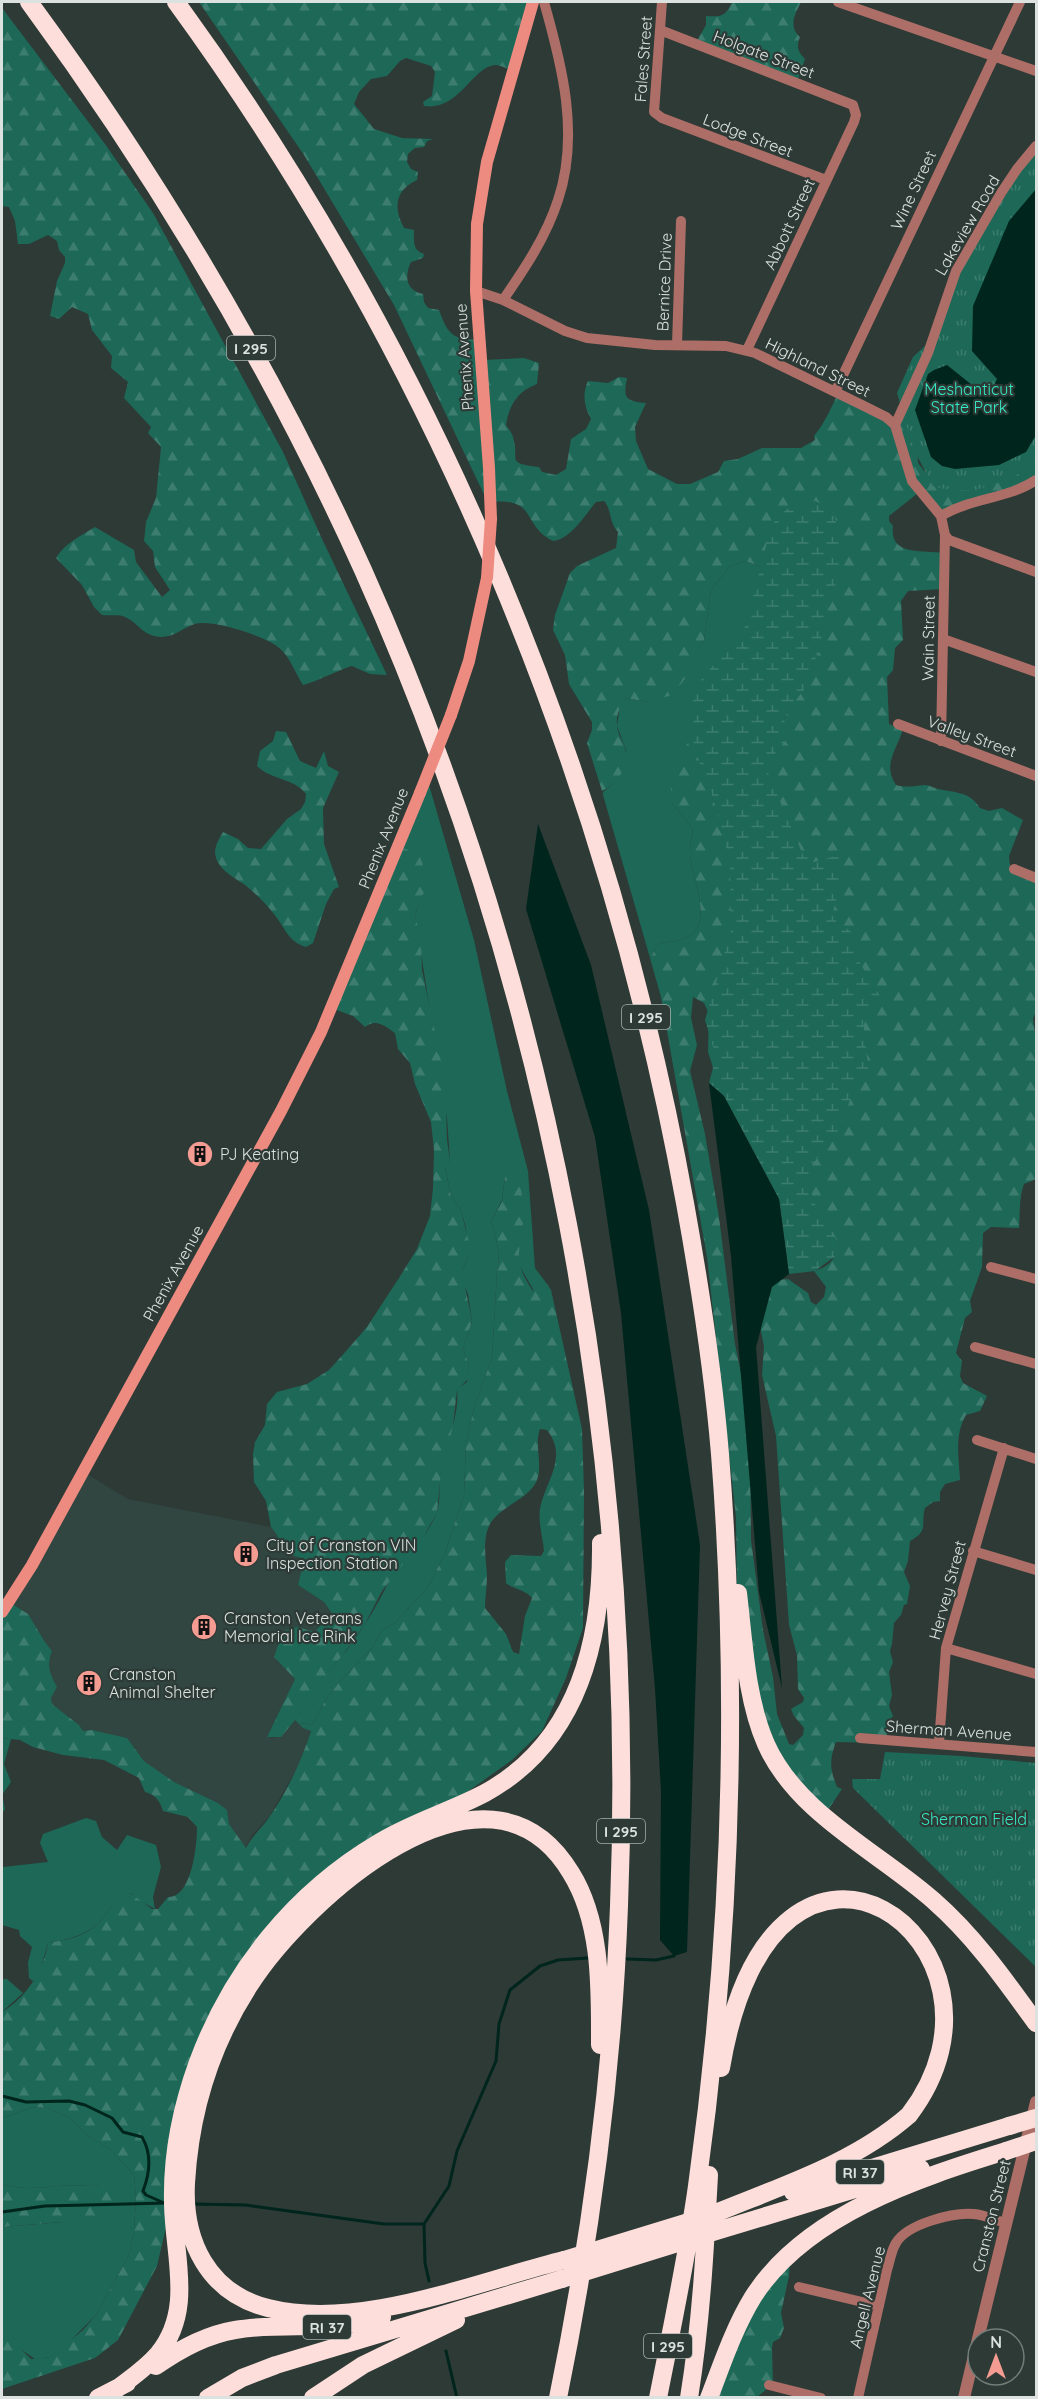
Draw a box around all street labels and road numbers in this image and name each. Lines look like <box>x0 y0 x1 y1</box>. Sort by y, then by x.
street label: Fales Street <box>630 15 656 103</box>
street label: Holgate Street <box>711 26 817 82</box>
street label: Lodge Street <box>700 109 796 161</box>
street label: Wine Street <box>886 147 940 233</box>
street label: Lakeview Road <box>930 171 1004 279</box>
street label: Abbott Street <box>759 175 819 273</box>
street label: Bernice Drive <box>652 232 676 332</box>
street label: Phenix Avenue <box>450 303 478 411</box>
street label: Highland Street <box>762 333 874 401</box>
road number: I 295 <box>227 336 275 360</box>
street label: Wain Street <box>917 595 939 681</box>
street label: Valley Street <box>925 711 1019 761</box>
street label: Phenix Avenue <box>354 785 412 891</box>
road number: I 295 <box>622 1005 670 1029</box>
street label: Phenix Avenue <box>138 1221 208 1325</box>
street label: Hervey Street <box>924 1538 970 1642</box>
street label: Sherman Avenue <box>886 1716 1012 1744</box>
road number: I 295 <box>597 1819 645 1843</box>
street label: Cranston Street <box>967 2158 1015 2274</box>
road number: RI 37 <box>836 2160 884 2184</box>
street label: Angell Avenue <box>845 2244 889 2350</box>
road number: RI 37 <box>303 2315 351 2339</box>
road number: I 295 <box>644 2334 692 2358</box>

